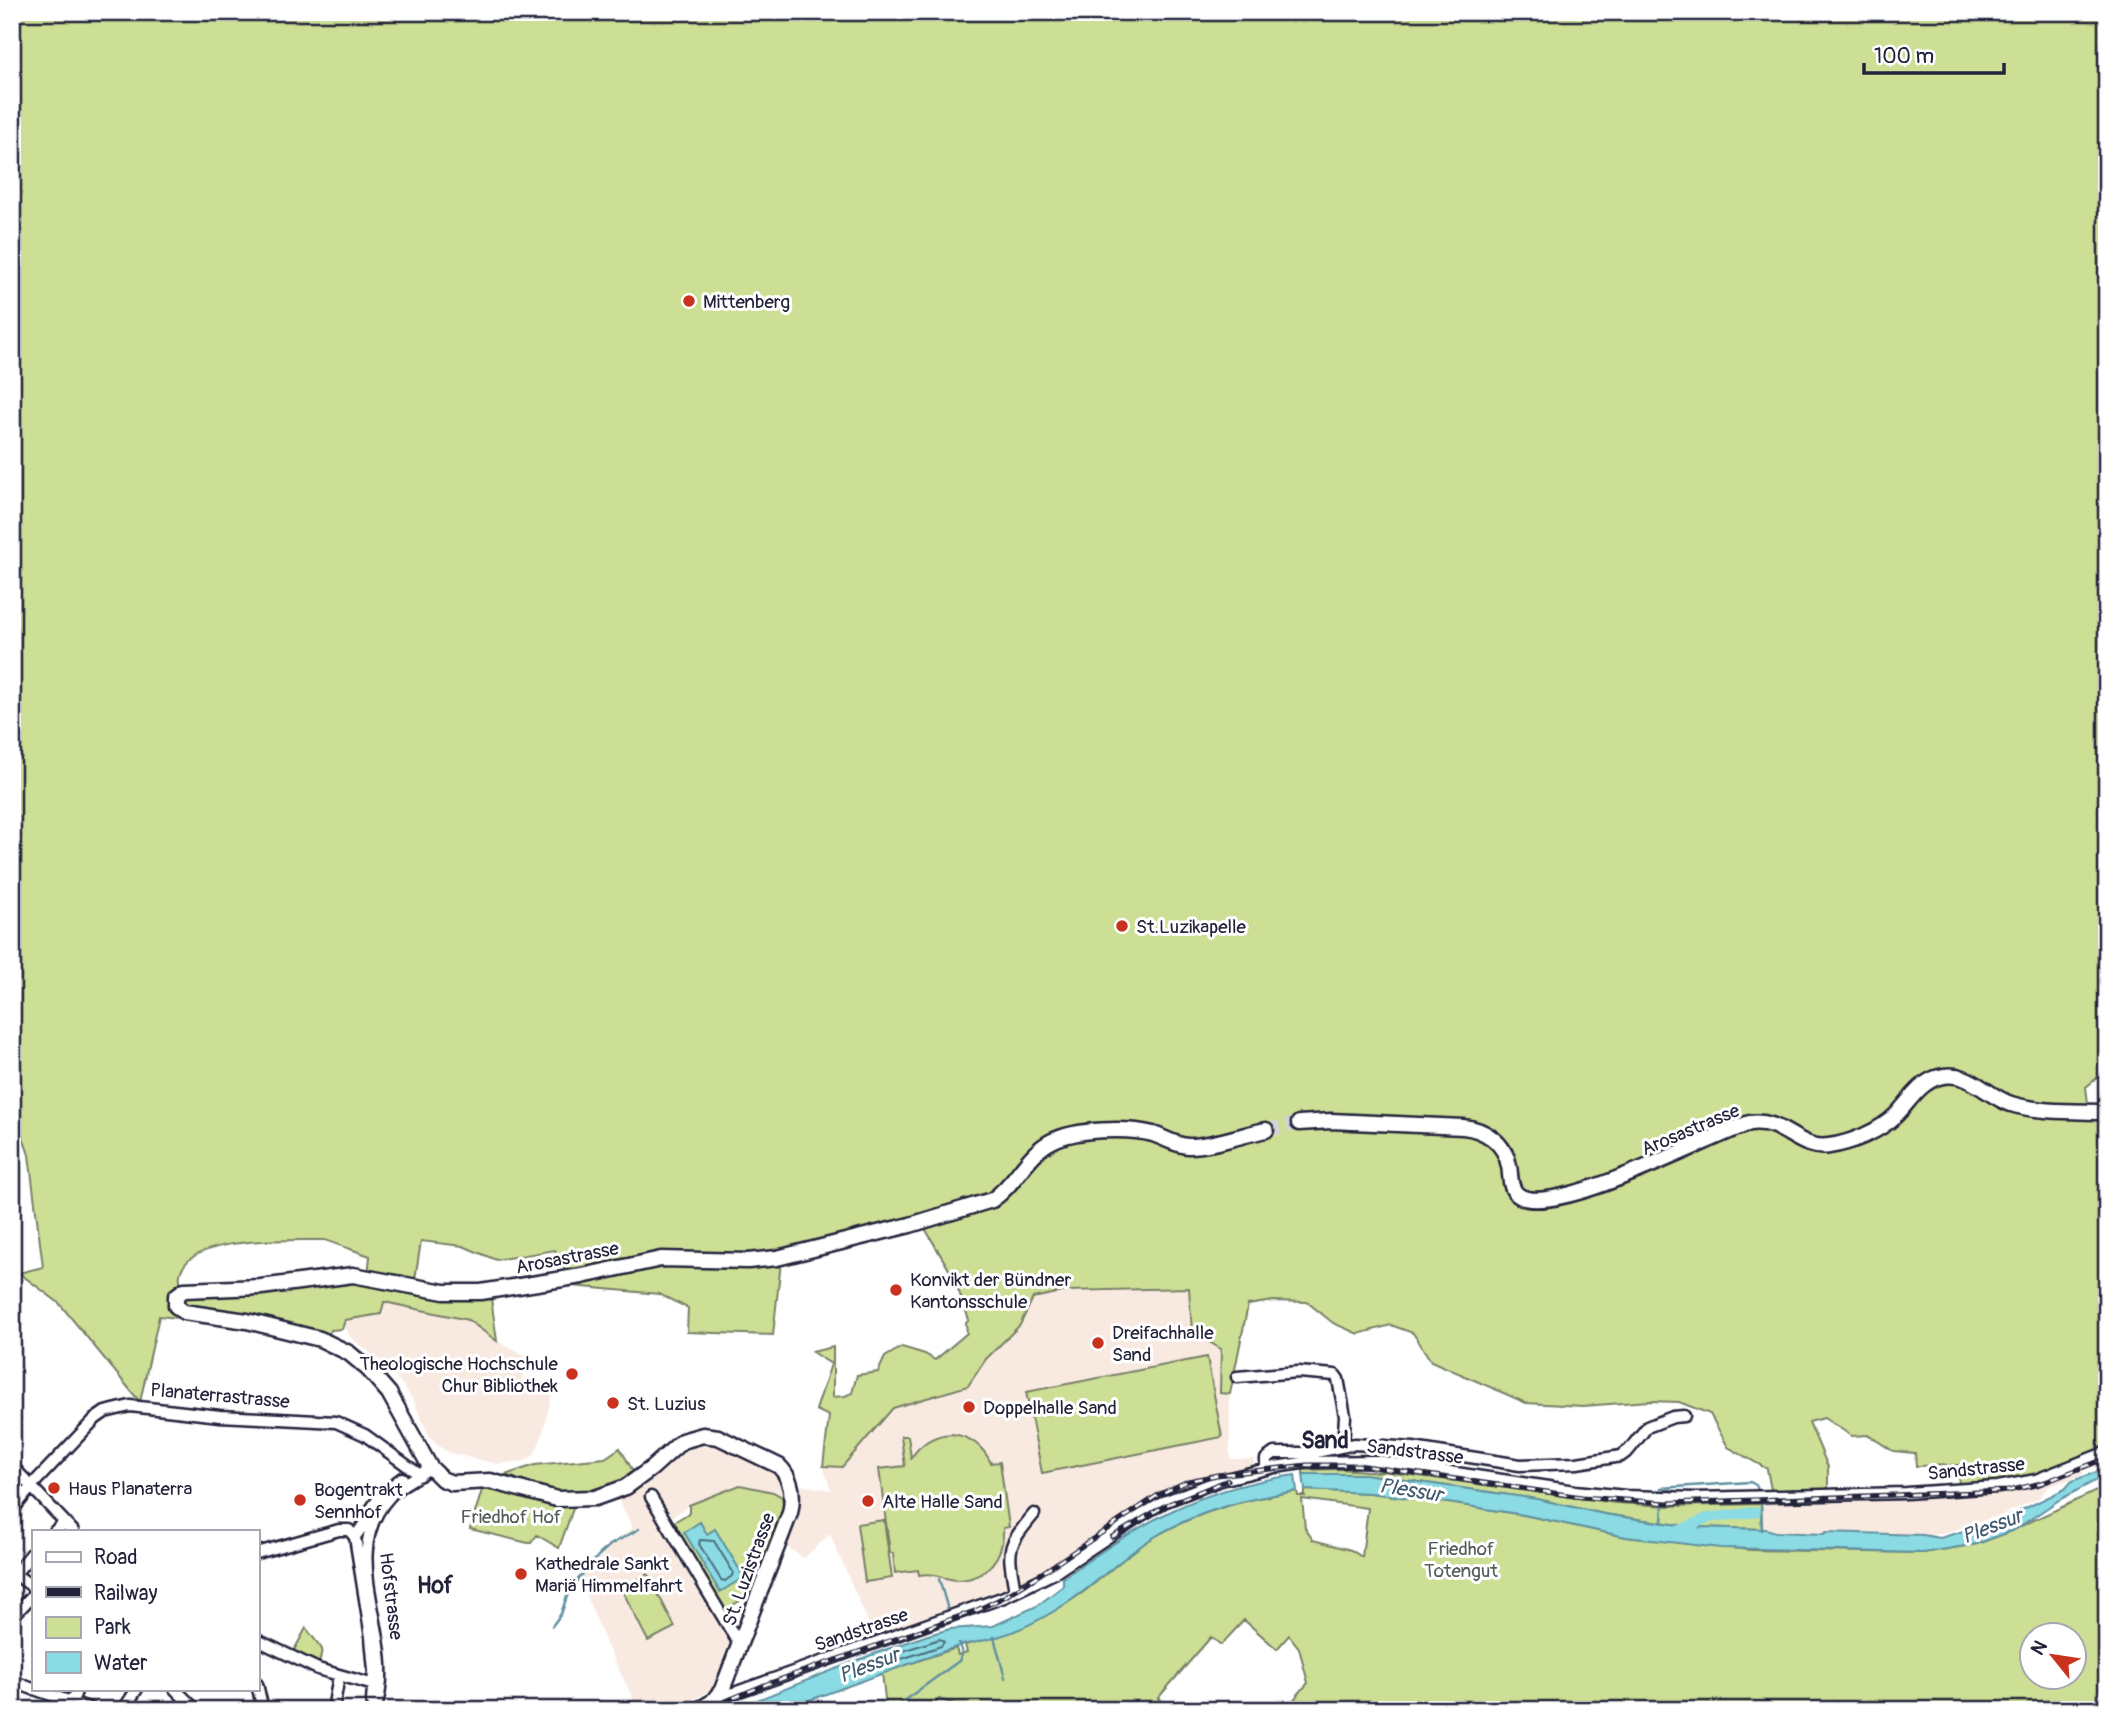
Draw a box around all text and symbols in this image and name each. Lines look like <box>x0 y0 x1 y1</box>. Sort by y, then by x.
scale bar <box>1864 32 2004 76</box>
text: 100 m <box>1874 43 1934 70</box>
place label: Mittenberg <box>703 290 790 314</box>
marker: Mittenberg <box>681 293 697 309</box>
place label: St.Luzikapelle <box>1136 915 1247 939</box>
marker: St.Luzikapelle <box>1114 918 1130 934</box>
street label: Arosastrasse <box>1638 1098 1744 1161</box>
street label: Arosastrasse <box>514 1236 621 1280</box>
place label: Konvikt der Bündner Kantonsschule <box>910 1268 1071 1314</box>
marker: Konvikt der Bündner Kantonsschule <box>888 1282 904 1298</box>
place label: Dreifachhalle Sand <box>1112 1321 1214 1367</box>
marker: Dreifachhalle Sand <box>1090 1335 1106 1351</box>
place label: Theologische Hochschule Chur Bibliothek <box>359 1352 559 1398</box>
marker: Theologische Hochschule Chur Bibliothek <box>564 1366 580 1382</box>
street label: Planaterrastrasse <box>149 1378 291 1414</box>
place label: St. Luzius <box>627 1392 706 1416</box>
marker: St. Luzius <box>605 1395 621 1411</box>
place label: Doppelhalle Sand <box>983 1396 1117 1420</box>
marker: Doppelhalle Sand <box>961 1399 977 1415</box>
district label: Sand <box>1301 1426 1349 1455</box>
street label: Sandstrasse <box>1365 1434 1465 1470</box>
street label: Sandstrasse <box>1926 1452 2026 1486</box>
water label: Plessur <box>1378 1472 1447 1509</box>
place label: Haus Planaterra <box>68 1477 193 1501</box>
place label: Bogentrakt Sennhof <box>314 1478 403 1524</box>
marker: Haus Planaterra <box>46 1480 62 1496</box>
place label: Alte Halle Sand <box>882 1490 1003 1514</box>
marker: Bogentrakt Sennhof <box>292 1492 308 1508</box>
marker: Alte Halle Sand <box>860 1493 876 1509</box>
water label: Plessur <box>1958 1502 2029 1550</box>
park label: Friedhof Hof <box>460 1505 562 1529</box>
street label: St. Luzistrasse <box>717 1509 781 1629</box>
legend <box>32 1530 259 1690</box>
park label: Friedhof Totengut <box>1424 1537 1498 1583</box>
text: Road <box>94 1544 138 1571</box>
street label: Hofstrasse <box>374 1551 408 1642</box>
place label: Kathedrale Sankt Mariä Himmelfahrt <box>535 1552 683 1598</box>
marker: Kathedrale Sankt Mariä Himmelfahrt <box>513 1566 529 1582</box>
district label: Hof <box>417 1571 454 1600</box>
text: Railway <box>94 1580 158 1607</box>
street label: Sandstrasse <box>811 1603 912 1657</box>
text: Park <box>94 1614 131 1641</box>
north arrow <box>2018 1620 2088 1690</box>
text: N <box>2026 1636 2053 1660</box>
water label: Plessur <box>835 1641 906 1689</box>
text: Water <box>94 1650 148 1677</box>

